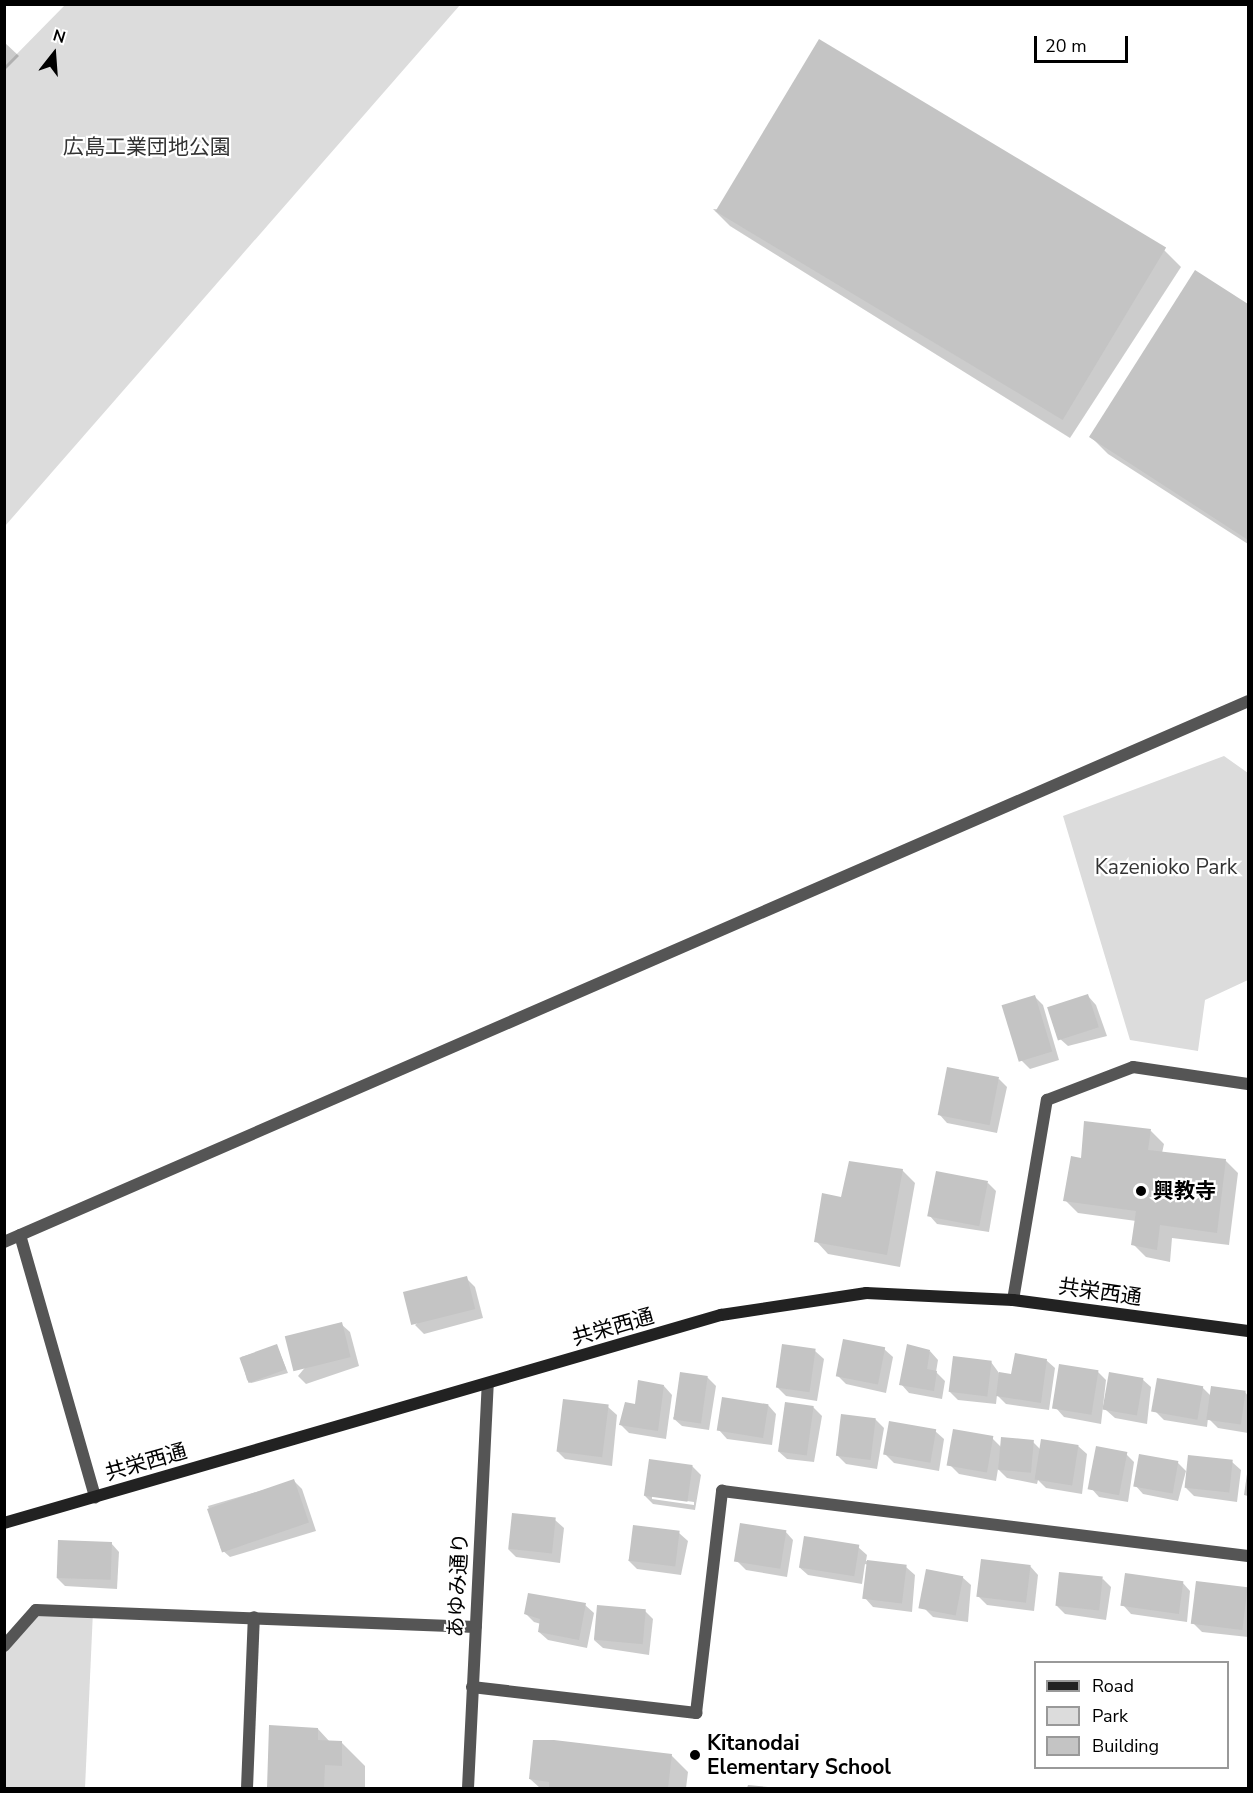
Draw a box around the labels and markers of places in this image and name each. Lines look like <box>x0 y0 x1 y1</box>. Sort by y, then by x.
place label: 興教寺 <box>1153 1178 1216 1204</box>
marker: 興教寺 <box>1134 1184 1148 1198</box>
place label: Kitanodai Elementary School <box>707 1730 891 1780</box>
marker: Kitanodai Elementary School <box>688 1748 702 1762</box>

